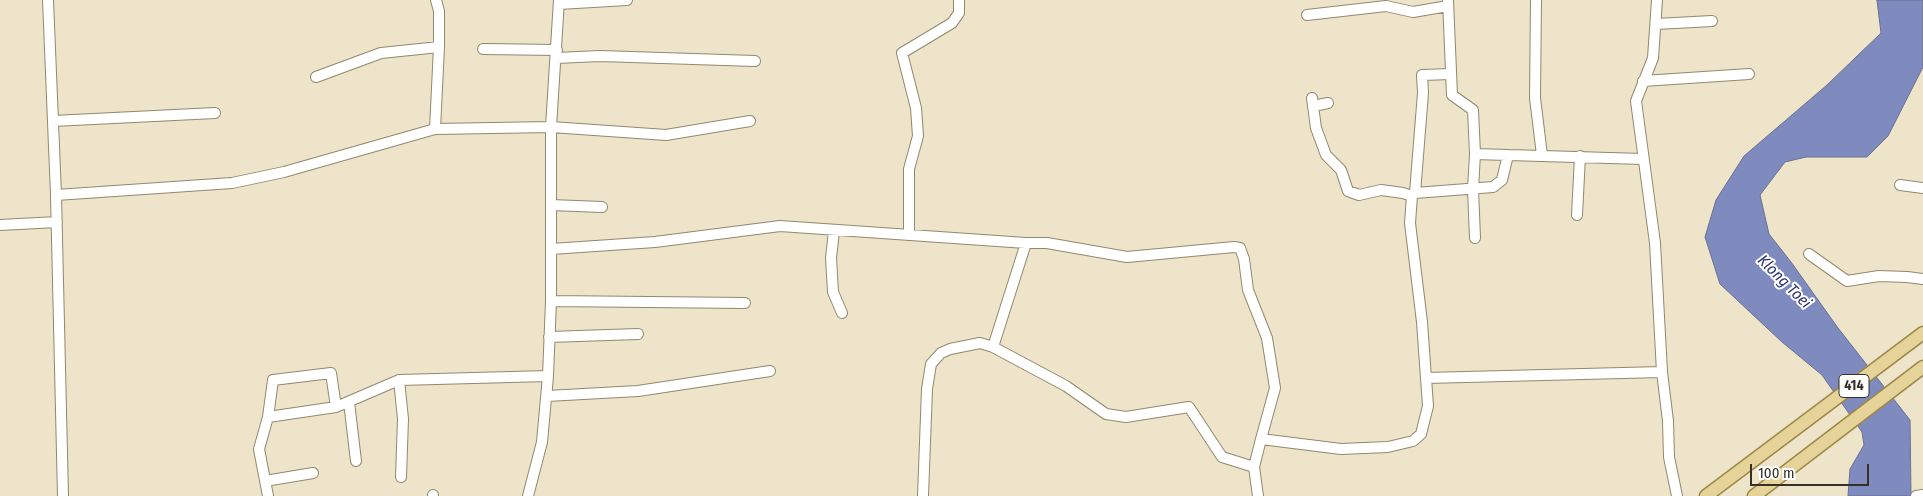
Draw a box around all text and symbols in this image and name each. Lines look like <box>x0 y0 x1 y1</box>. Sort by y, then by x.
water label: Klong Toei <box>1753 251 1815 313</box>
road number: 414 <box>1839 374 1869 398</box>
scale bar <box>1753 454 1872 486</box>
text: 100 m <box>1758 464 1795 482</box>

